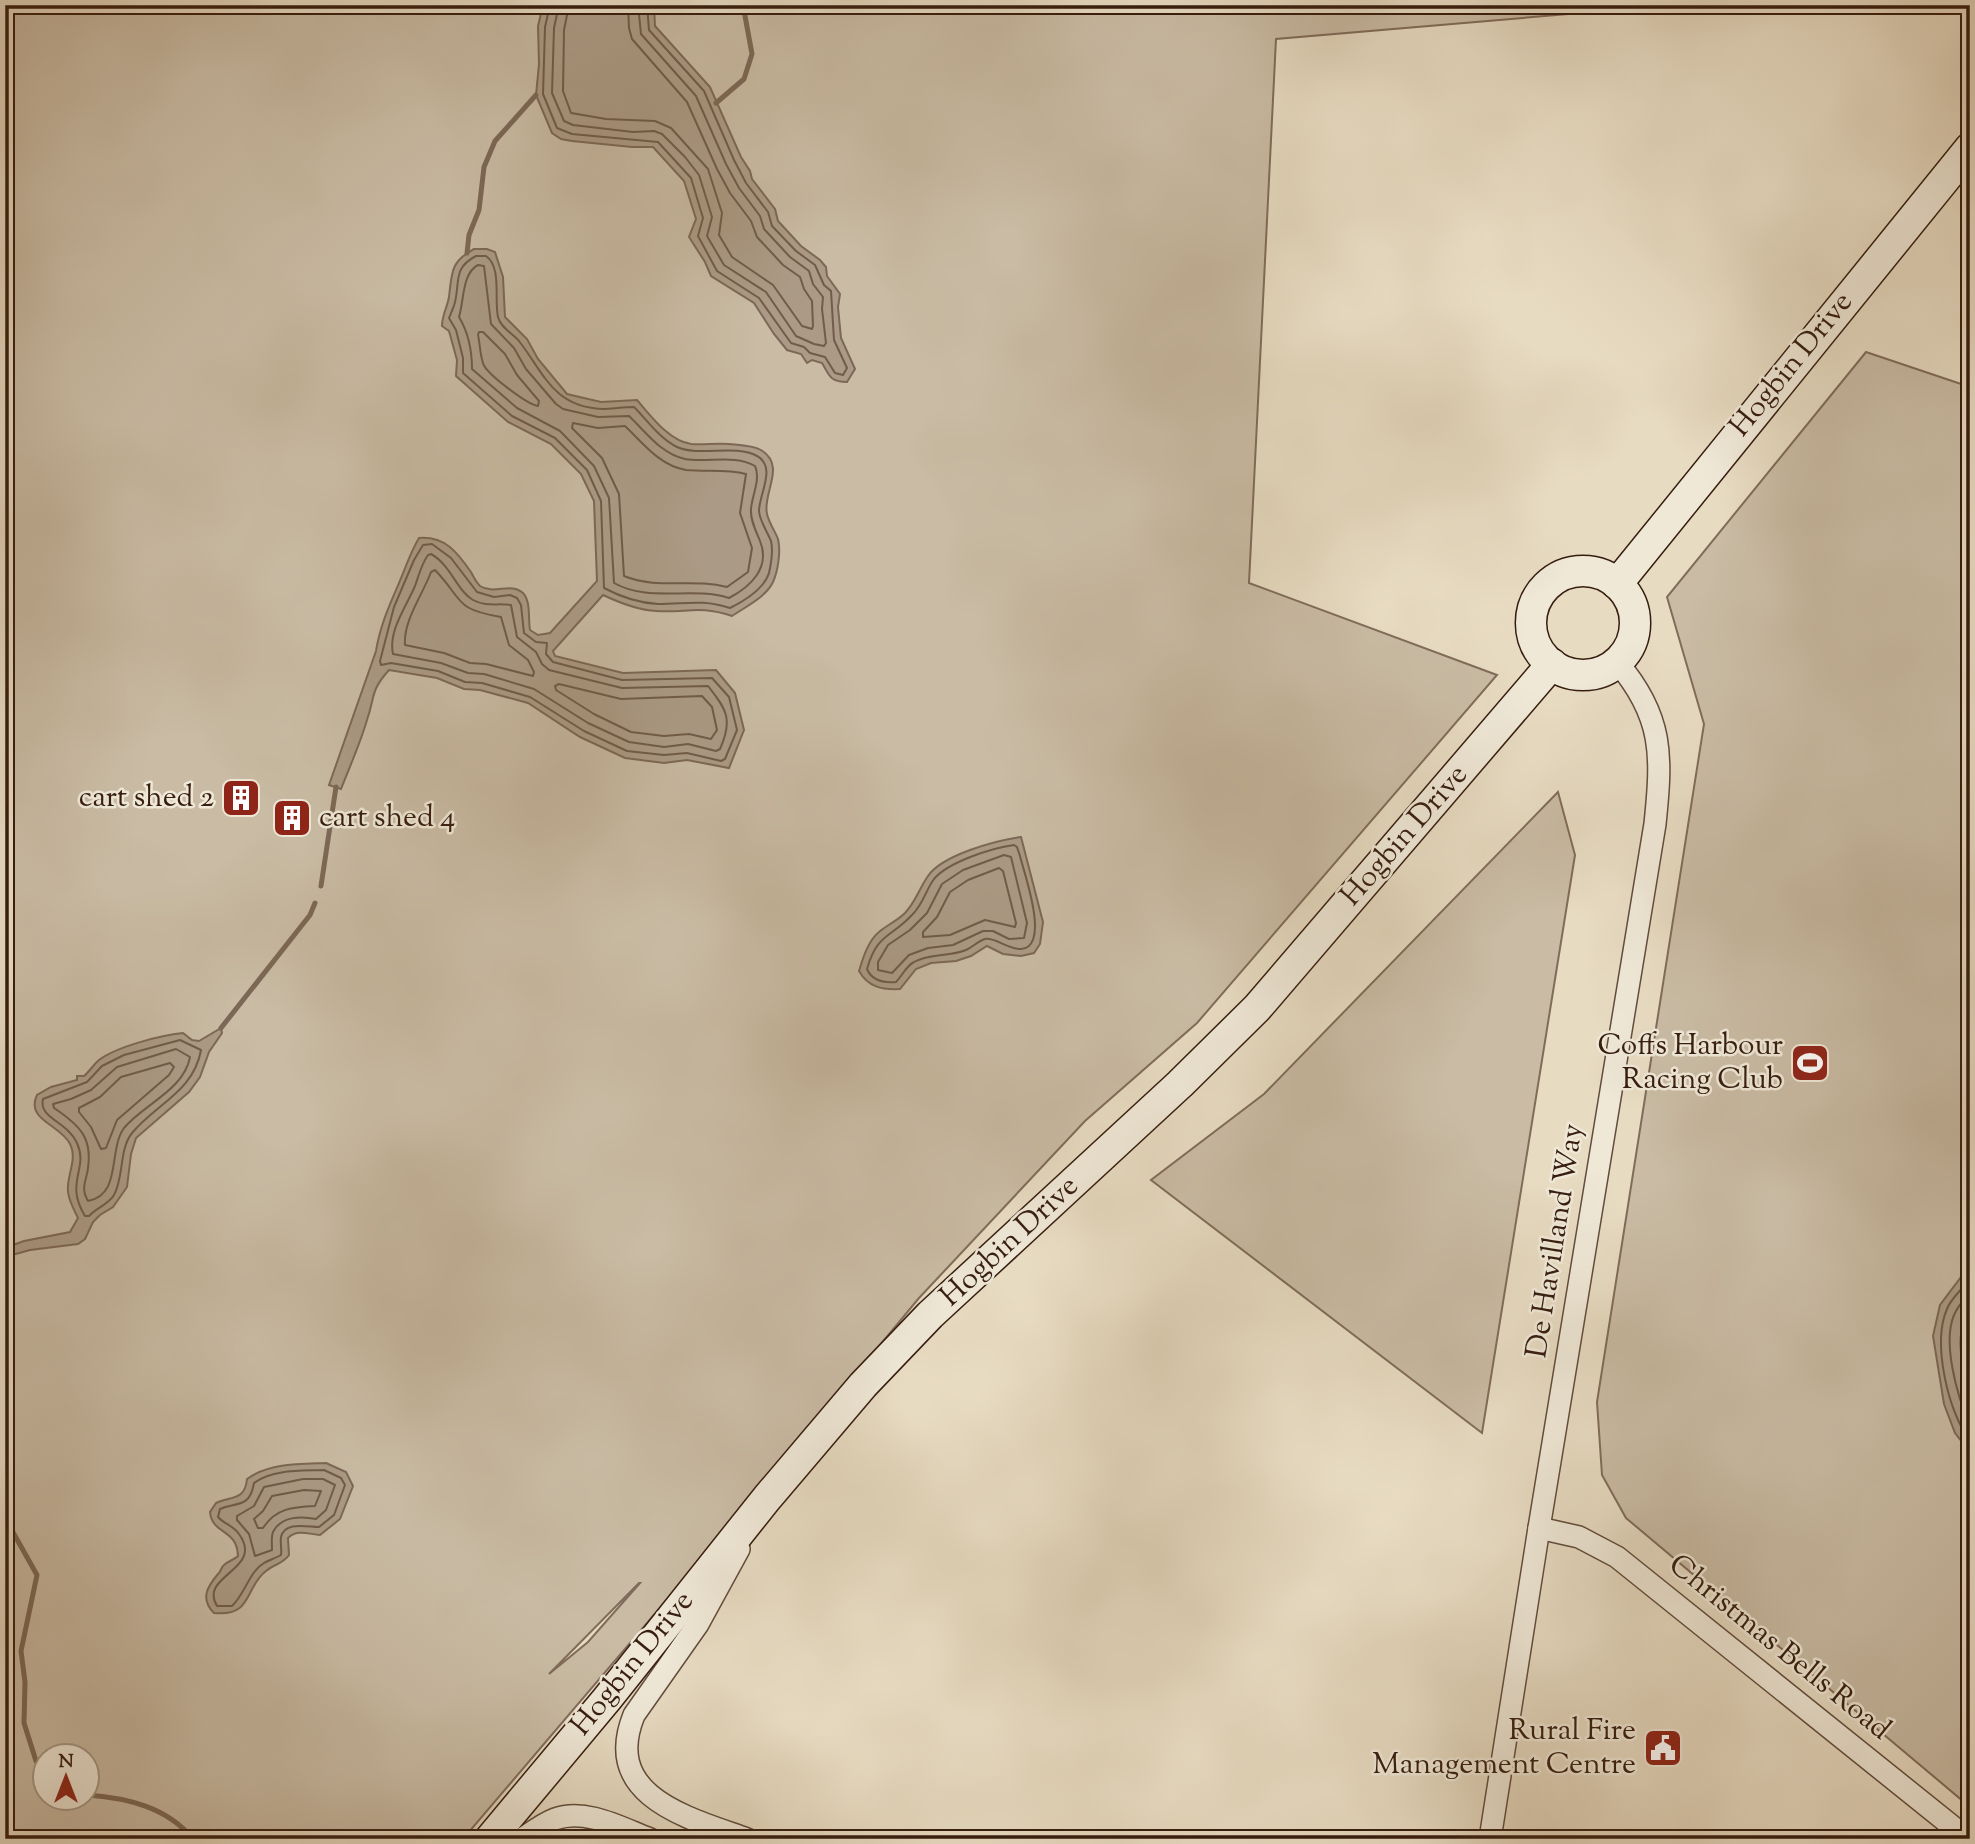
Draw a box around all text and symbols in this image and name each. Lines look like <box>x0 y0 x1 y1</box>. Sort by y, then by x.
street label: Hogbin Drive <box>1720 283 1864 447</box>
street label: Hogbin Drive <box>1331 756 1479 916</box>
place label: cart shed 2 <box>79 777 214 820</box>
building icon: cart shed 2 <box>220 777 262 819</box>
building icon: cart shed 4 <box>271 797 313 839</box>
place label: cart shed 4 <box>319 797 455 840</box>
place label: Coffs Harbour Racing Club <box>1597 1025 1783 1102</box>
sports icon: Coffs Harbour Racing Club <box>1789 1042 1831 1084</box>
street label: De Havilland Way <box>1516 1121 1596 1361</box>
street label: Hogbin Drive <box>931 1166 1089 1318</box>
street label: Christmas Bells Road <box>1659 1545 1900 1751</box>
street label: Hogbin Drive <box>561 1582 705 1746</box>
place label: Rural Fire Management Centre <box>1372 1710 1636 1787</box>
public building icon: Rural Fire Management Centre <box>1642 1727 1684 1769</box>
north arrow <box>32 1742 102 1812</box>
text: N <box>58 1749 74 1776</box>

